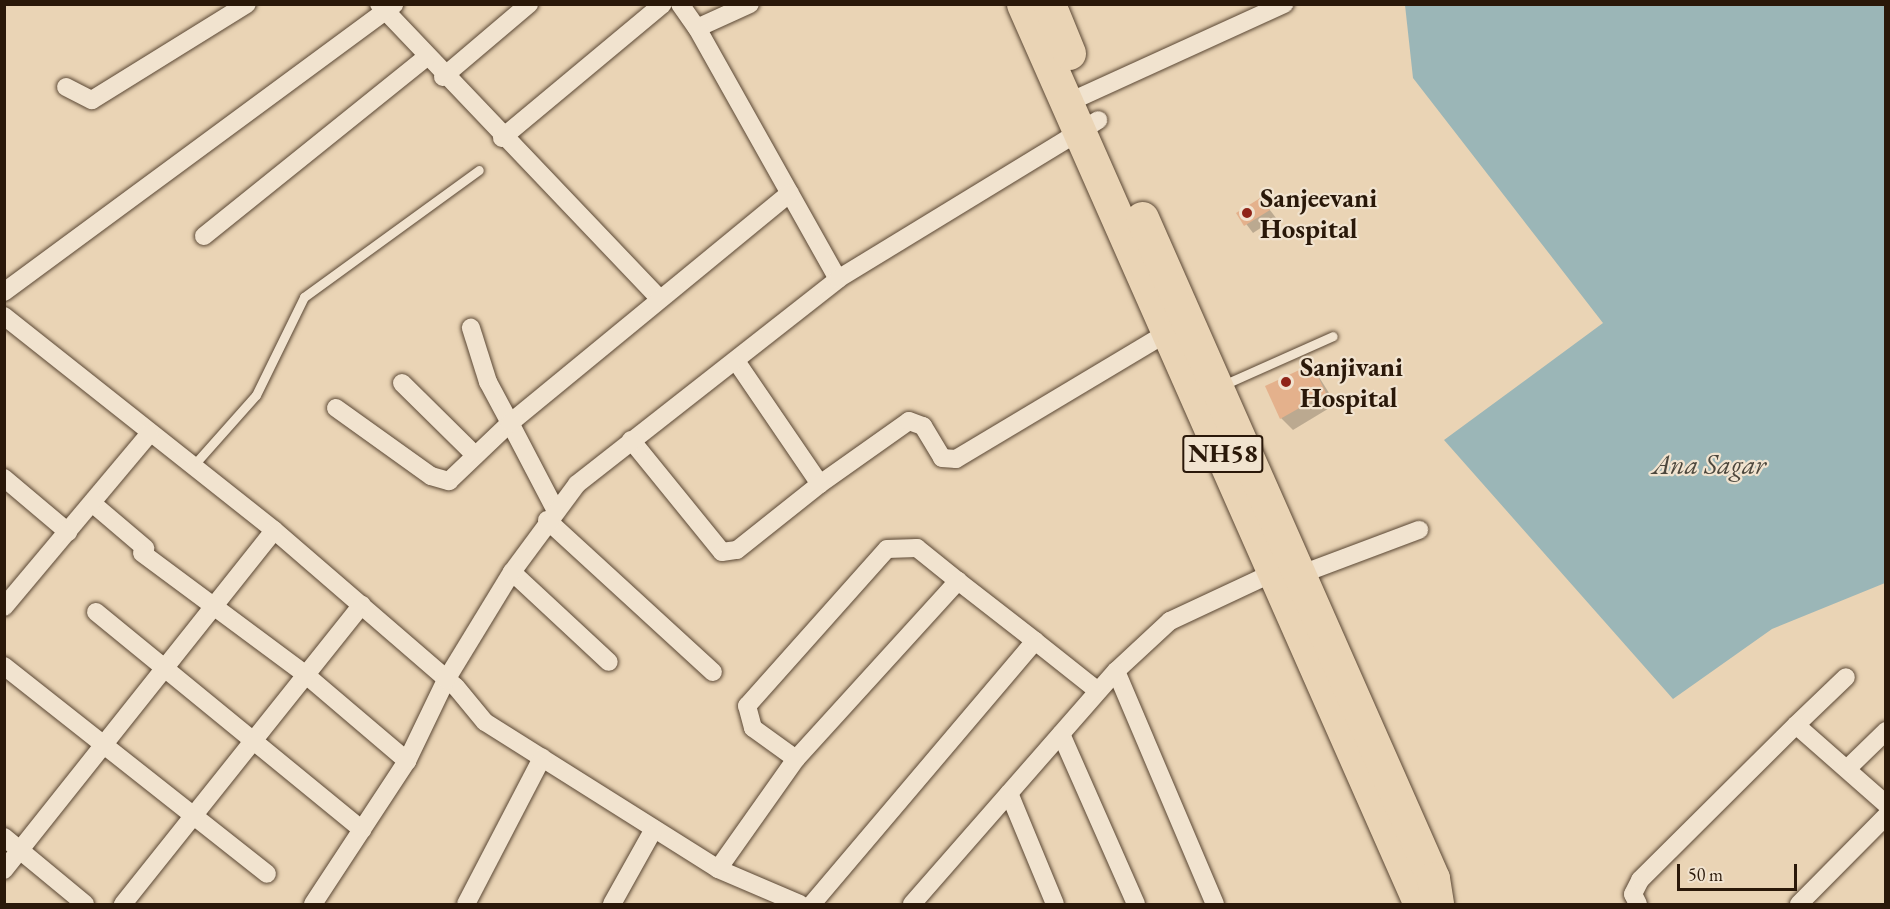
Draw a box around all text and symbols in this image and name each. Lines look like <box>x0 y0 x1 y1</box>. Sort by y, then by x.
place label: Sanjeevani Hospital <box>1260 181 1377 244</box>
marker: Sanjeevani Hospital <box>1238 204 1256 222</box>
place label: Sanjivani Hospital <box>1300 350 1403 413</box>
marker: Sanjivani Hospital <box>1277 373 1295 391</box>
road number: NH58 <box>1181 431 1265 477</box>
water label: Ana Sagar <box>1652 447 1766 481</box>
scale bar <box>1680 852 1800 890</box>
text: 50 m <box>1688 863 1723 886</box>

